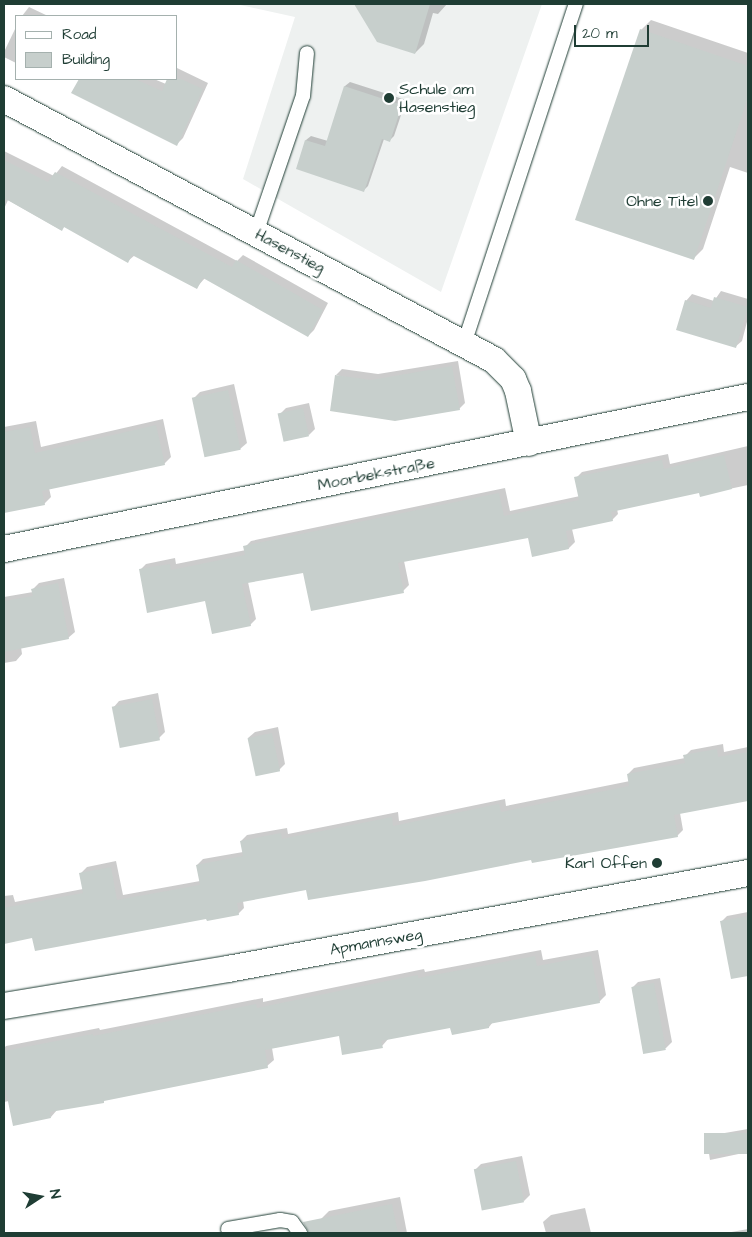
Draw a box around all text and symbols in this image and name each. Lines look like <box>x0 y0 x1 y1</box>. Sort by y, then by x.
legend <box>15 15 178 80</box>
scale bar <box>577 15 652 47</box>
text: 20 m <box>582 23 618 44</box>
text: Road <box>62 24 96 45</box>
text: Building <box>62 49 110 70</box>
place label: Schule am Hasenstieg <box>399 79 475 117</box>
marker: Schule am Hasenstieg <box>383 92 395 104</box>
place label: Ohne Titel <box>626 191 698 211</box>
marker: Ohne Titel <box>702 195 714 207</box>
street label: Hasenstieg <box>252 225 328 277</box>
street label: Moorbekstraße <box>316 453 436 495</box>
place label: Karl Offen <box>565 853 647 873</box>
marker: Karl Offen <box>651 857 663 869</box>
street label: Apmannsweg <box>328 924 424 960</box>
north arrow <box>15 1172 65 1222</box>
text: N <box>44 1188 65 1200</box>

